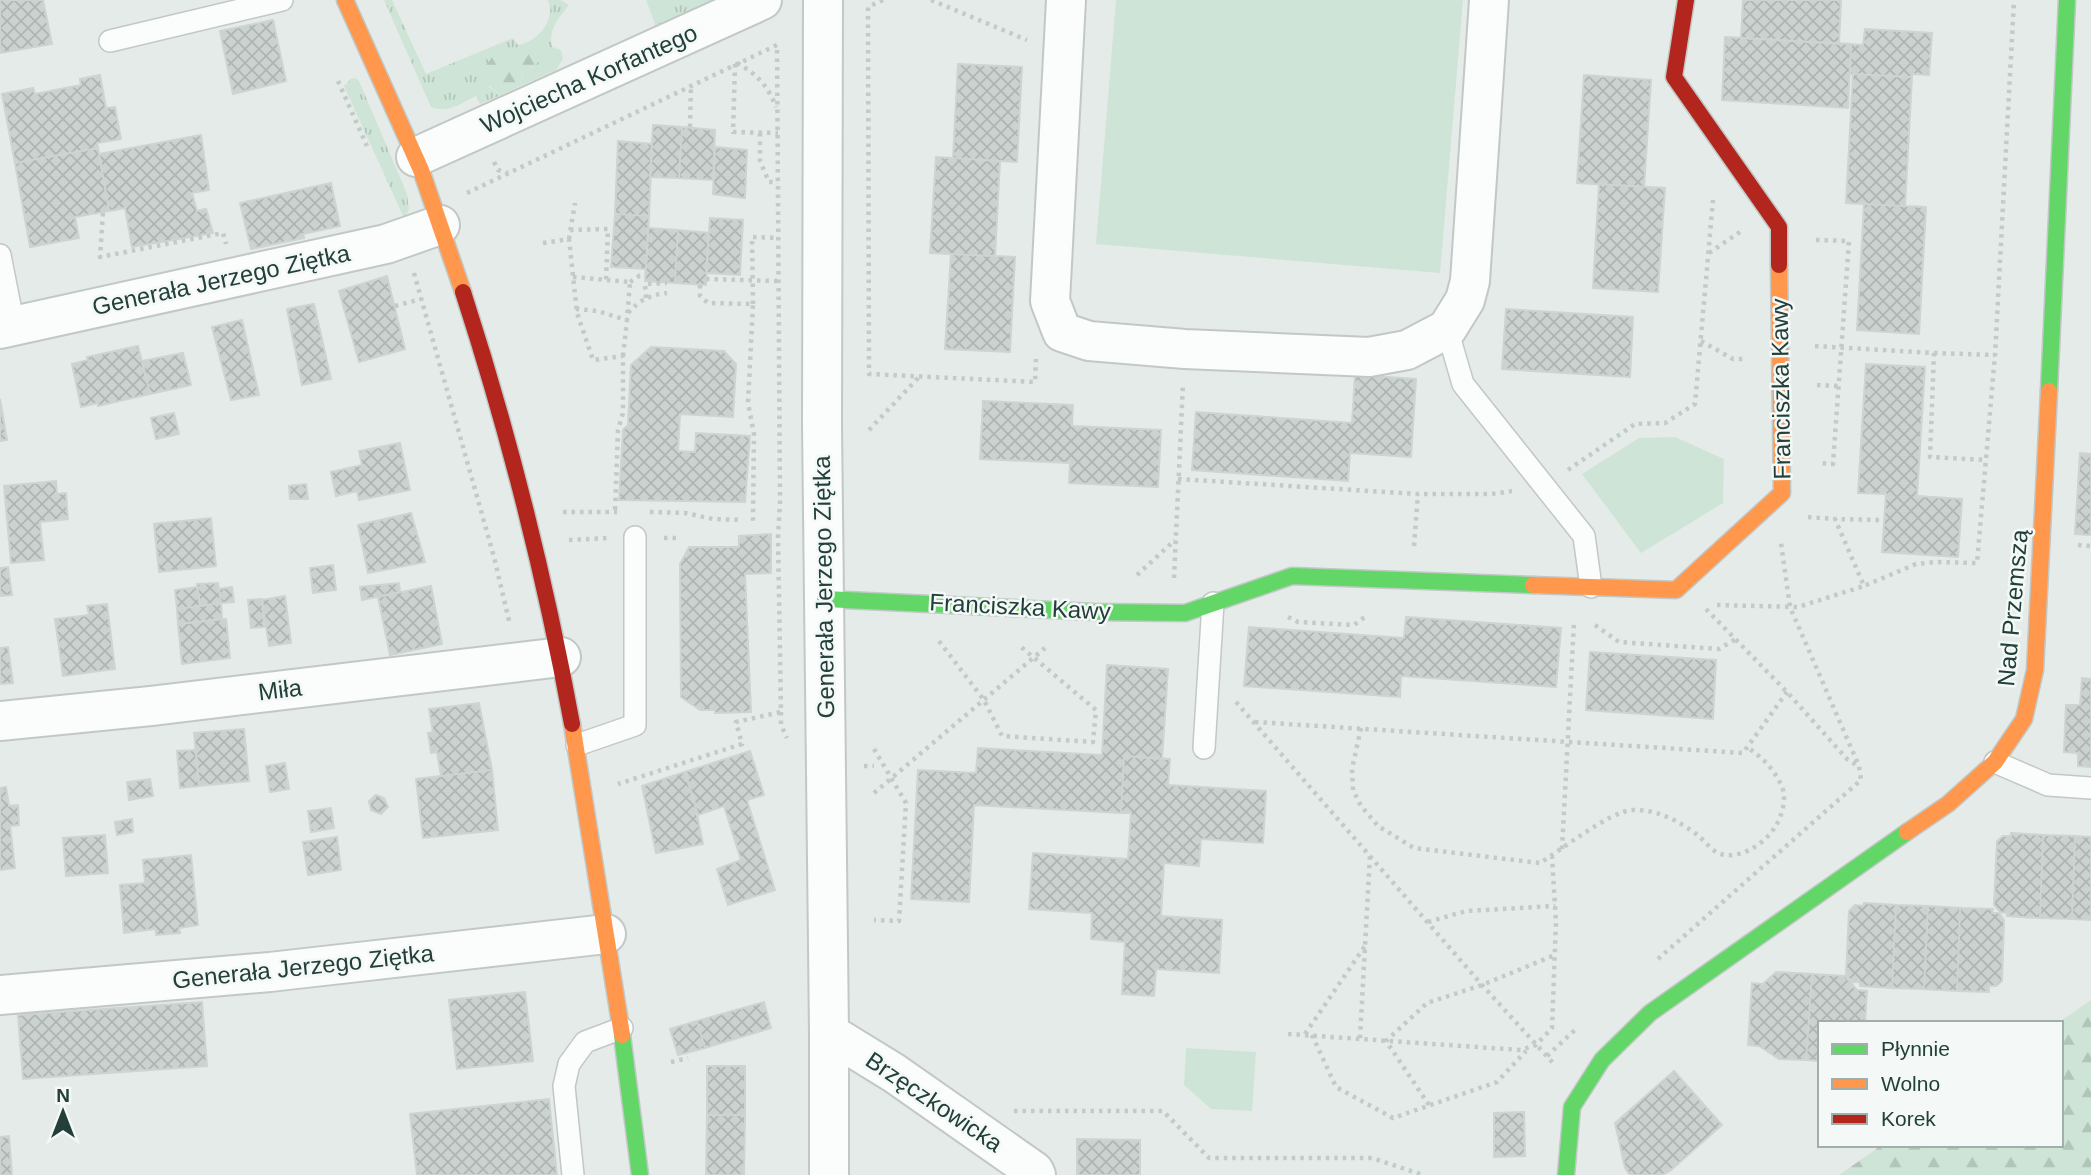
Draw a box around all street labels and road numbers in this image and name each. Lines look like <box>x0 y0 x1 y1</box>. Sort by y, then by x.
street label: Wojciecha Korfantego <box>476 19 701 139</box>
street label: Generała Jerzego Ziętka <box>90 239 353 320</box>
street label: Franciszka Kawy <box>1765 298 1796 480</box>
street label: Generała Jerzego Ziętka <box>808 455 839 719</box>
street label: Nad Przemszą <box>1992 528 2033 688</box>
street label: Franciszka Kawy <box>929 588 1111 625</box>
street label: Miła <box>256 673 304 706</box>
street label: Generała Jerzego Ziętka <box>171 939 436 994</box>
street label: Brzęczkowicka <box>861 1046 1008 1158</box>

